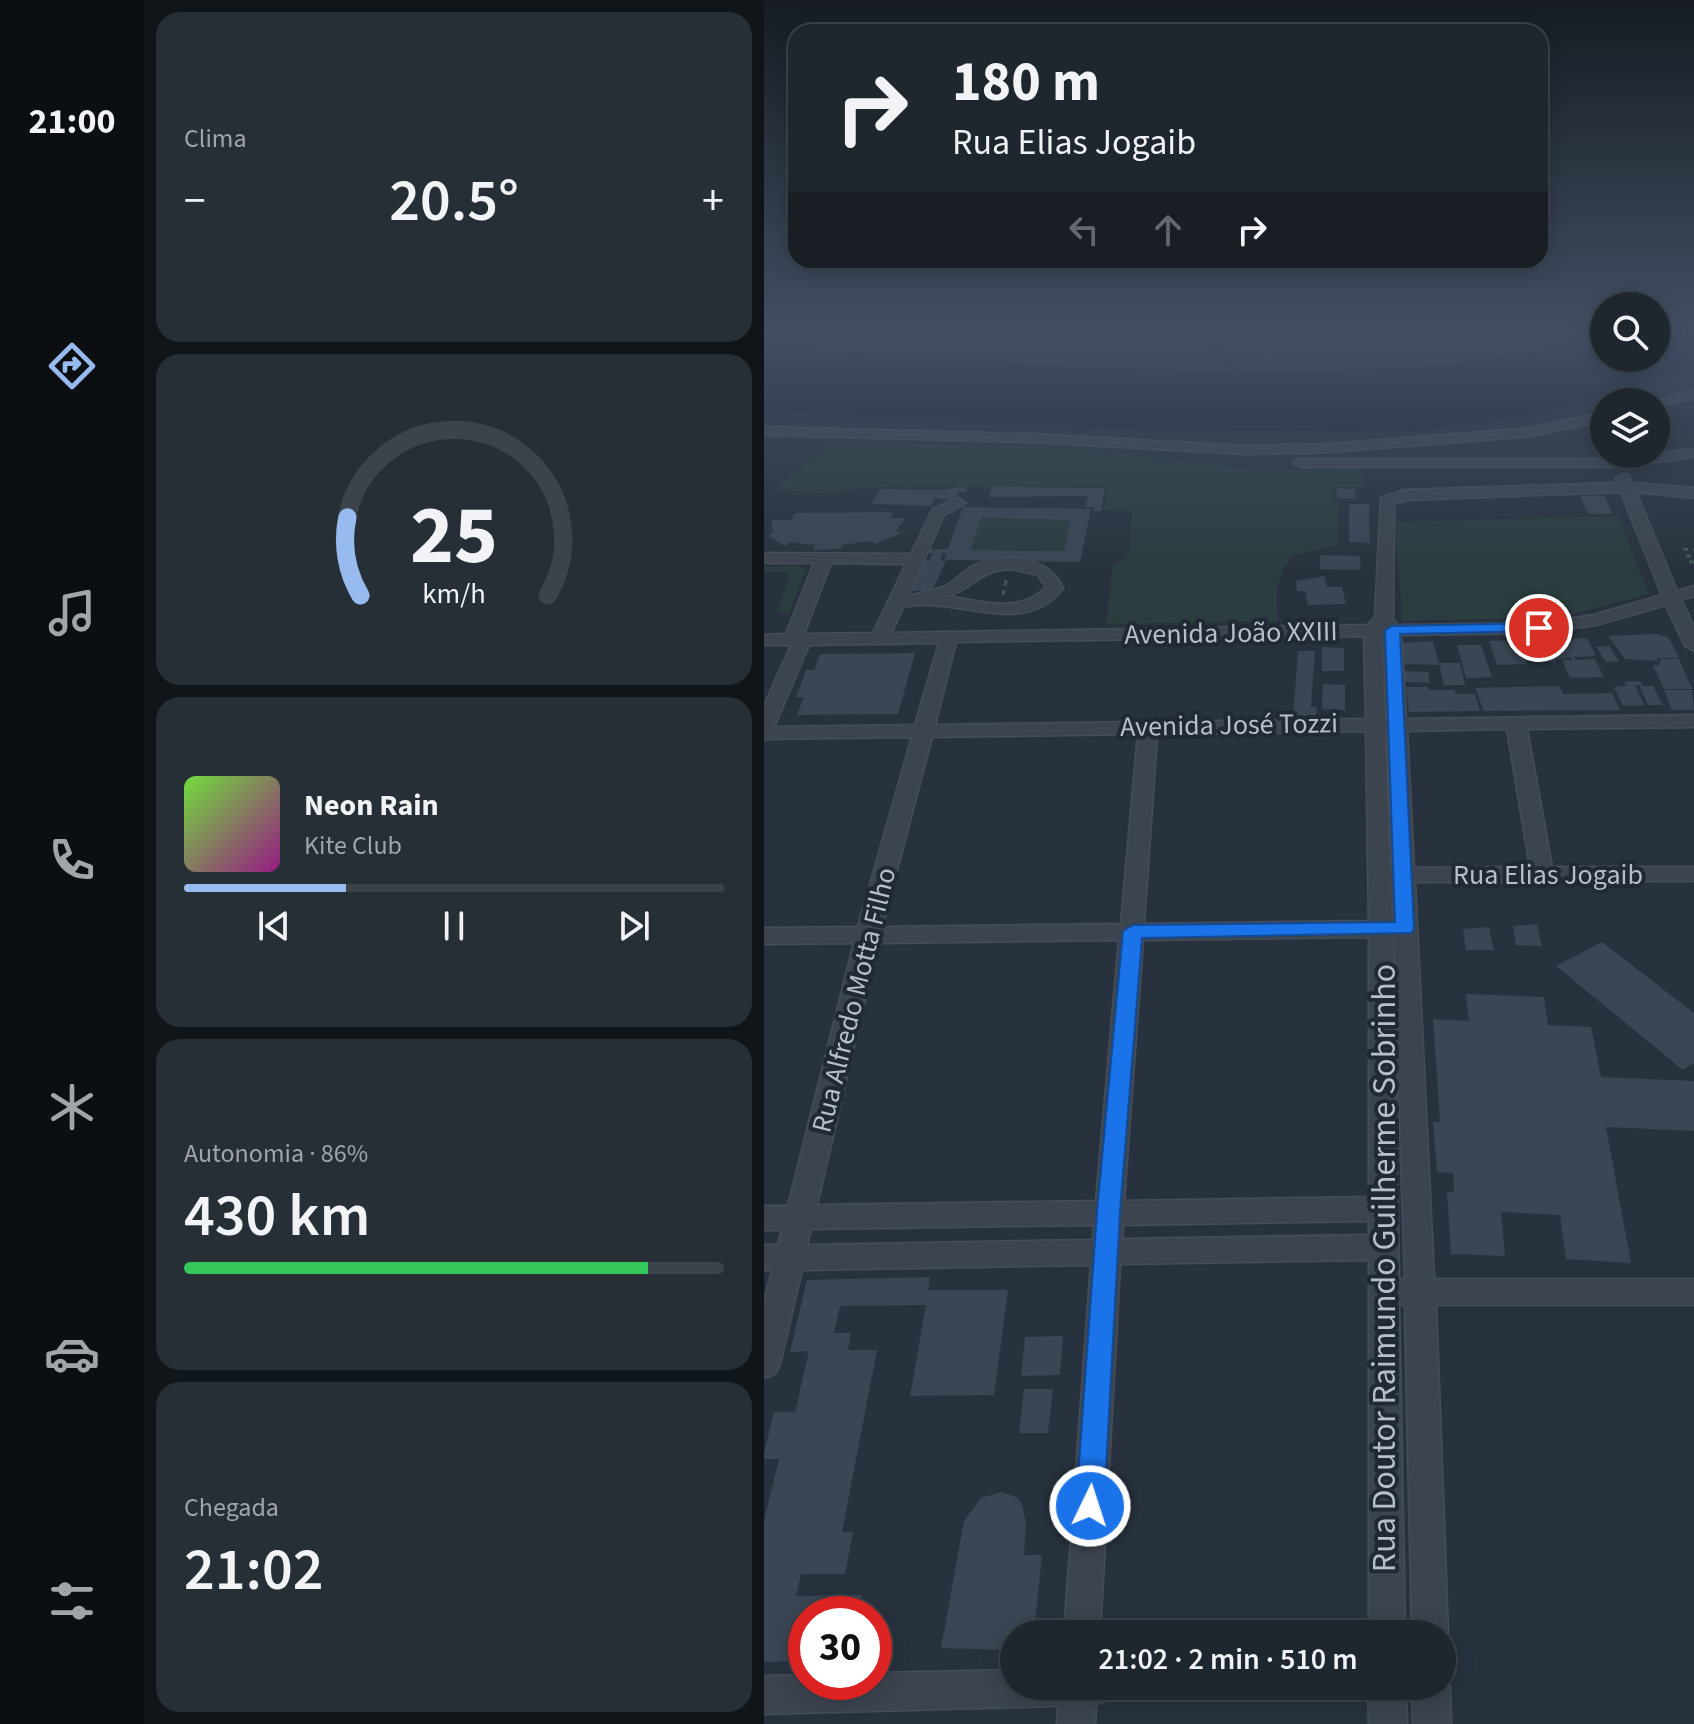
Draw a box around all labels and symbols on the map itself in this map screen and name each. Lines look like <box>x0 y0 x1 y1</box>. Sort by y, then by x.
pin <box>1505 594 1573 662</box>
street label: Avenida João XXIII <box>1124 611 1338 655</box>
street label: Avenida José Tozzi <box>1120 703 1338 747</box>
street label: Rua Elias Jogaib <box>1453 855 1643 895</box>
street label: Rua Alfredo Motta Filho <box>802 863 906 1137</box>
street label: Rua Doutor Raimundo Guilherme Sobrinho <box>1360 964 1409 1572</box>
position arrow <box>1048 1464 1132 1548</box>
speed limit sign: 30 <box>788 1596 892 1700</box>

